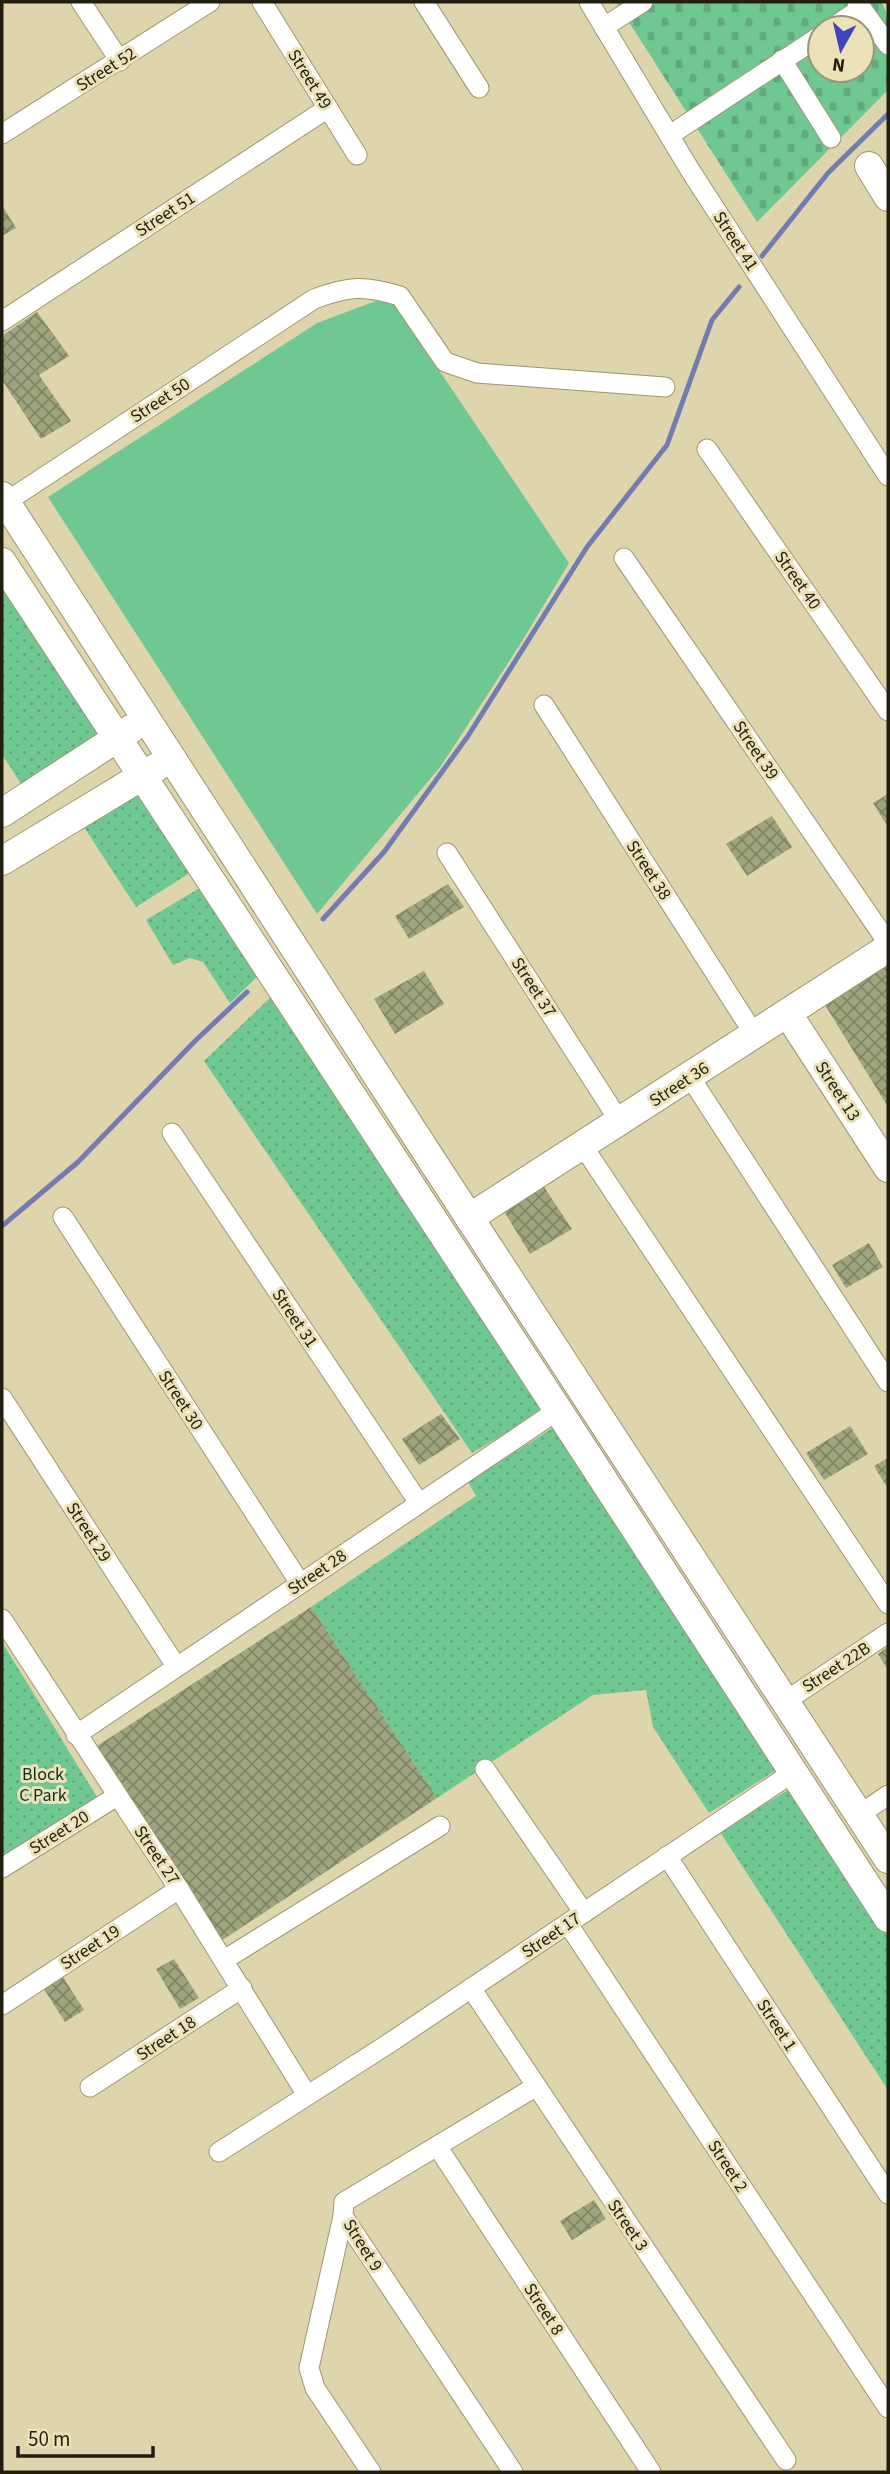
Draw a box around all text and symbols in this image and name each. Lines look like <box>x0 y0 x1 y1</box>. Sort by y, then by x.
north arrow <box>806 14 876 84</box>
street label: Street 52 <box>71 41 141 98</box>
street label: Street 49 <box>281 44 338 114</box>
text: N <box>831 50 847 79</box>
street label: Street 51 <box>131 186 200 243</box>
street label: Street 41 <box>707 207 764 276</box>
street label: Street 50 <box>126 372 195 429</box>
street label: Street 40 <box>768 546 827 615</box>
street label: Street 39 <box>727 716 785 785</box>
street label: Street 38 <box>620 836 677 905</box>
street label: Street 37 <box>505 953 562 1022</box>
street label: Street 36 <box>645 1056 714 1113</box>
street label: Street 13 <box>809 1057 866 1126</box>
street label: Street 31 <box>266 1284 324 1353</box>
street label: Street 30 <box>152 1366 209 1435</box>
street label: Street 29 <box>60 1498 117 1567</box>
street label: Street 28 <box>283 1543 352 1601</box>
street label: Street 22B <box>797 1636 875 1699</box>
park label: Block C Park <box>19 1762 67 1808</box>
street label: Street 20 <box>24 1804 94 1861</box>
street label: Street 27 <box>128 1821 186 1890</box>
street label: Street 17 <box>517 1906 586 1964</box>
street label: Street 19 <box>56 1919 125 1976</box>
street label: Street 1 <box>750 1994 803 2056</box>
street label: Street 18 <box>132 2010 201 2067</box>
street label: Street 2 <box>701 2135 754 2197</box>
street label: Street 3 <box>601 2194 654 2256</box>
street label: Street 9 <box>337 2214 388 2276</box>
street label: Street 8 <box>517 2278 570 2340</box>
scale bar <box>18 2414 152 2458</box>
text: 50 m <box>28 2424 70 2454</box>

